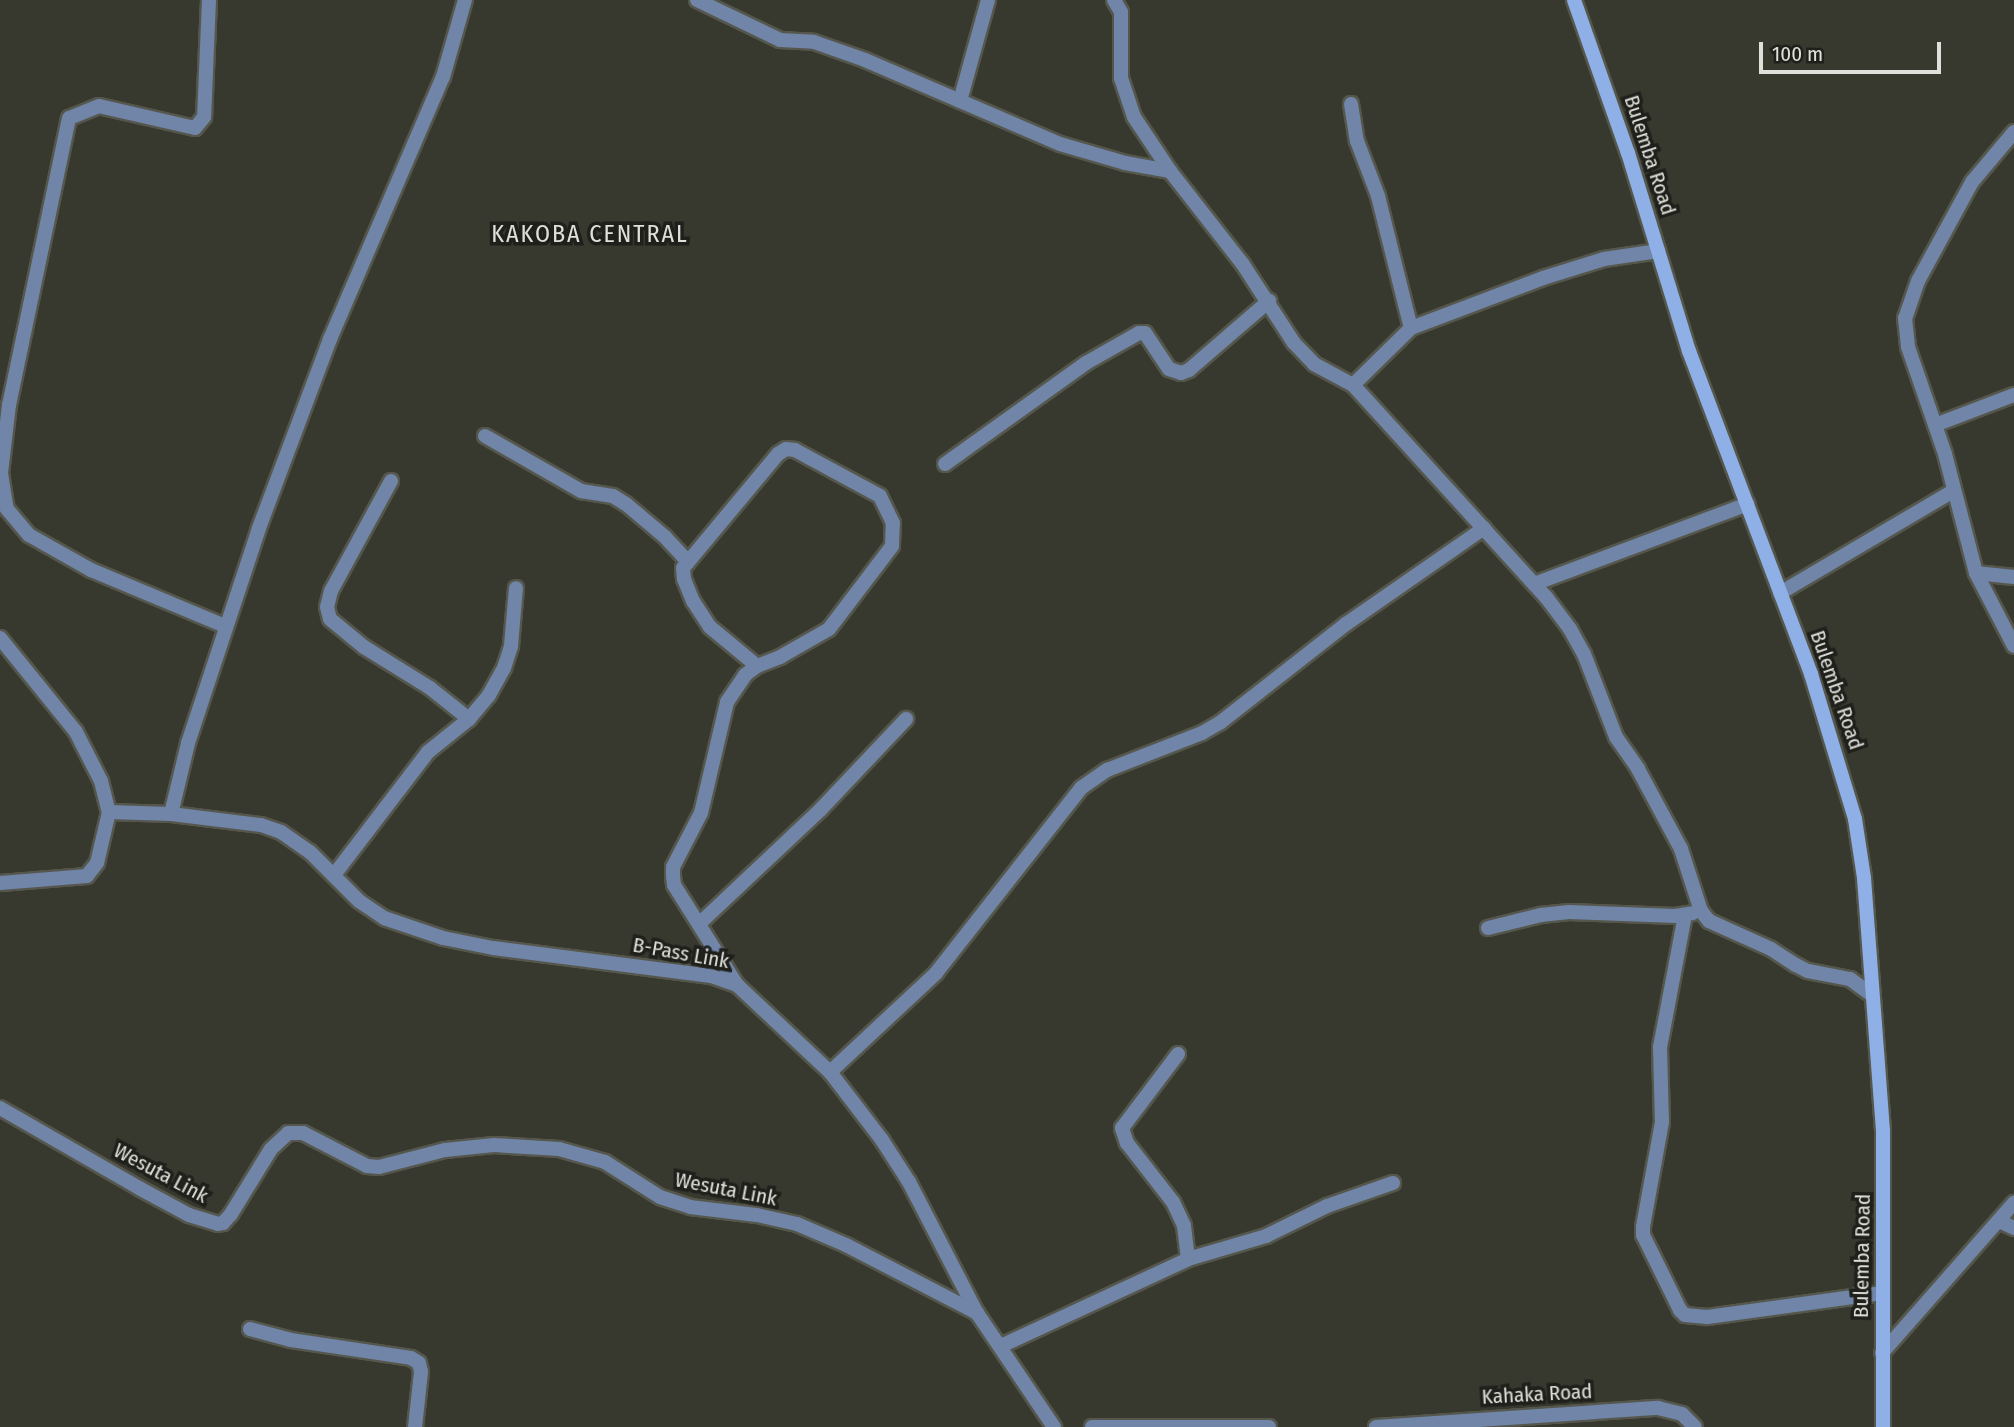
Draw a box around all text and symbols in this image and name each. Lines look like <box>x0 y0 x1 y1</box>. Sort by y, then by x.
scale bar <box>1762 28 1944 72</box>
text: 100 m <box>1772 41 1823 67</box>
street label: Bulemba Road <box>1619 92 1681 218</box>
district label: KAKOBA CENTRAL <box>493 221 687 249</box>
street label: Bulemba Road <box>1805 627 1869 753</box>
street label: B-Pass Link <box>631 932 731 974</box>
street label: Wesuta Link <box>110 1138 212 1208</box>
street label: Wesuta Link <box>673 1167 779 1211</box>
street label: Bulemba Road <box>1848 1194 1876 1318</box>
street label: Kahaka Road <box>1481 1379 1593 1409</box>

